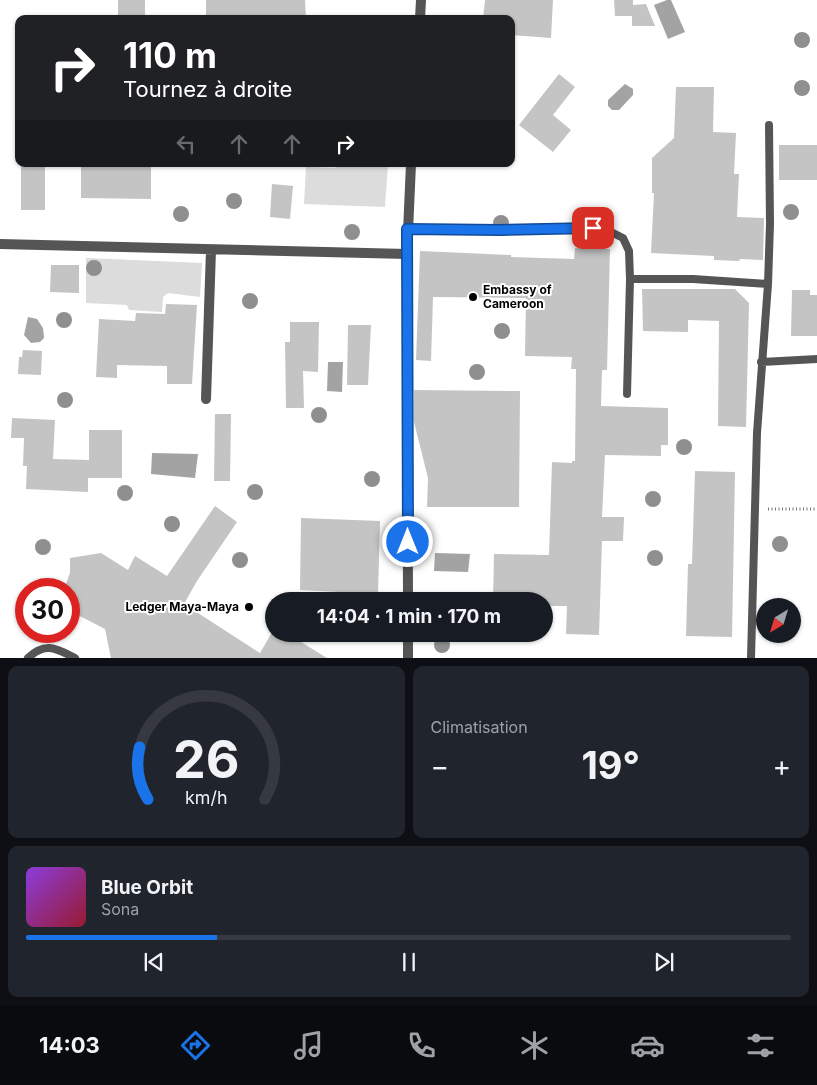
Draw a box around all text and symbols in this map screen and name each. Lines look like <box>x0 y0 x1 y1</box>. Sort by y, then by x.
text: 110 m <box>123 34 217 76</box>
icon: right <box>40 35 105 100</box>
text: Tournez à droite <box>123 76 292 102</box>
icon: left <box>172 130 200 158</box>
icon: ahead <box>225 130 253 158</box>
icon: ahead <box>278 130 306 158</box>
icon: right <box>331 130 359 158</box>
pin <box>572 207 614 249</box>
icon: arrive <box>579 214 607 242</box>
place label: Embassy of Cameroon <box>483 282 552 311</box>
marker: Embassy of Cameroon <box>467 291 479 303</box>
position arrow <box>381 515 433 567</box>
speed limit sign: 30 <box>15 578 80 643</box>
north arrow <box>756 598 801 642</box>
map controls <box>756 598 801 643</box>
place label: Ledger Maya-Maya <box>125 599 239 614</box>
marker: Ledger Maya-Maya <box>243 601 255 613</box>
text: 14:04 · 1 min · 170 m <box>317 605 501 628</box>
text: Climatisation <box>431 717 528 737</box>
text: 26 <box>173 728 240 791</box>
text: 19° <box>581 742 640 788</box>
text: − <box>431 749 449 783</box>
text: + <box>772 749 791 783</box>
text: km/h <box>185 787 227 808</box>
text: Blue Orbit <box>101 876 193 899</box>
text: Sona <box>101 899 139 919</box>
icon: previous <box>140 948 168 976</box>
icon: pause <box>395 948 423 976</box>
icon: next <box>650 948 678 976</box>
icon: directions <box>178 1028 213 1063</box>
icon: music <box>291 1028 326 1063</box>
icon: phone <box>404 1028 439 1063</box>
icon: climate <box>517 1028 552 1063</box>
icon: car <box>630 1028 665 1063</box>
icon: filters <box>743 1028 778 1063</box>
text: 14:03 <box>39 1032 100 1058</box>

